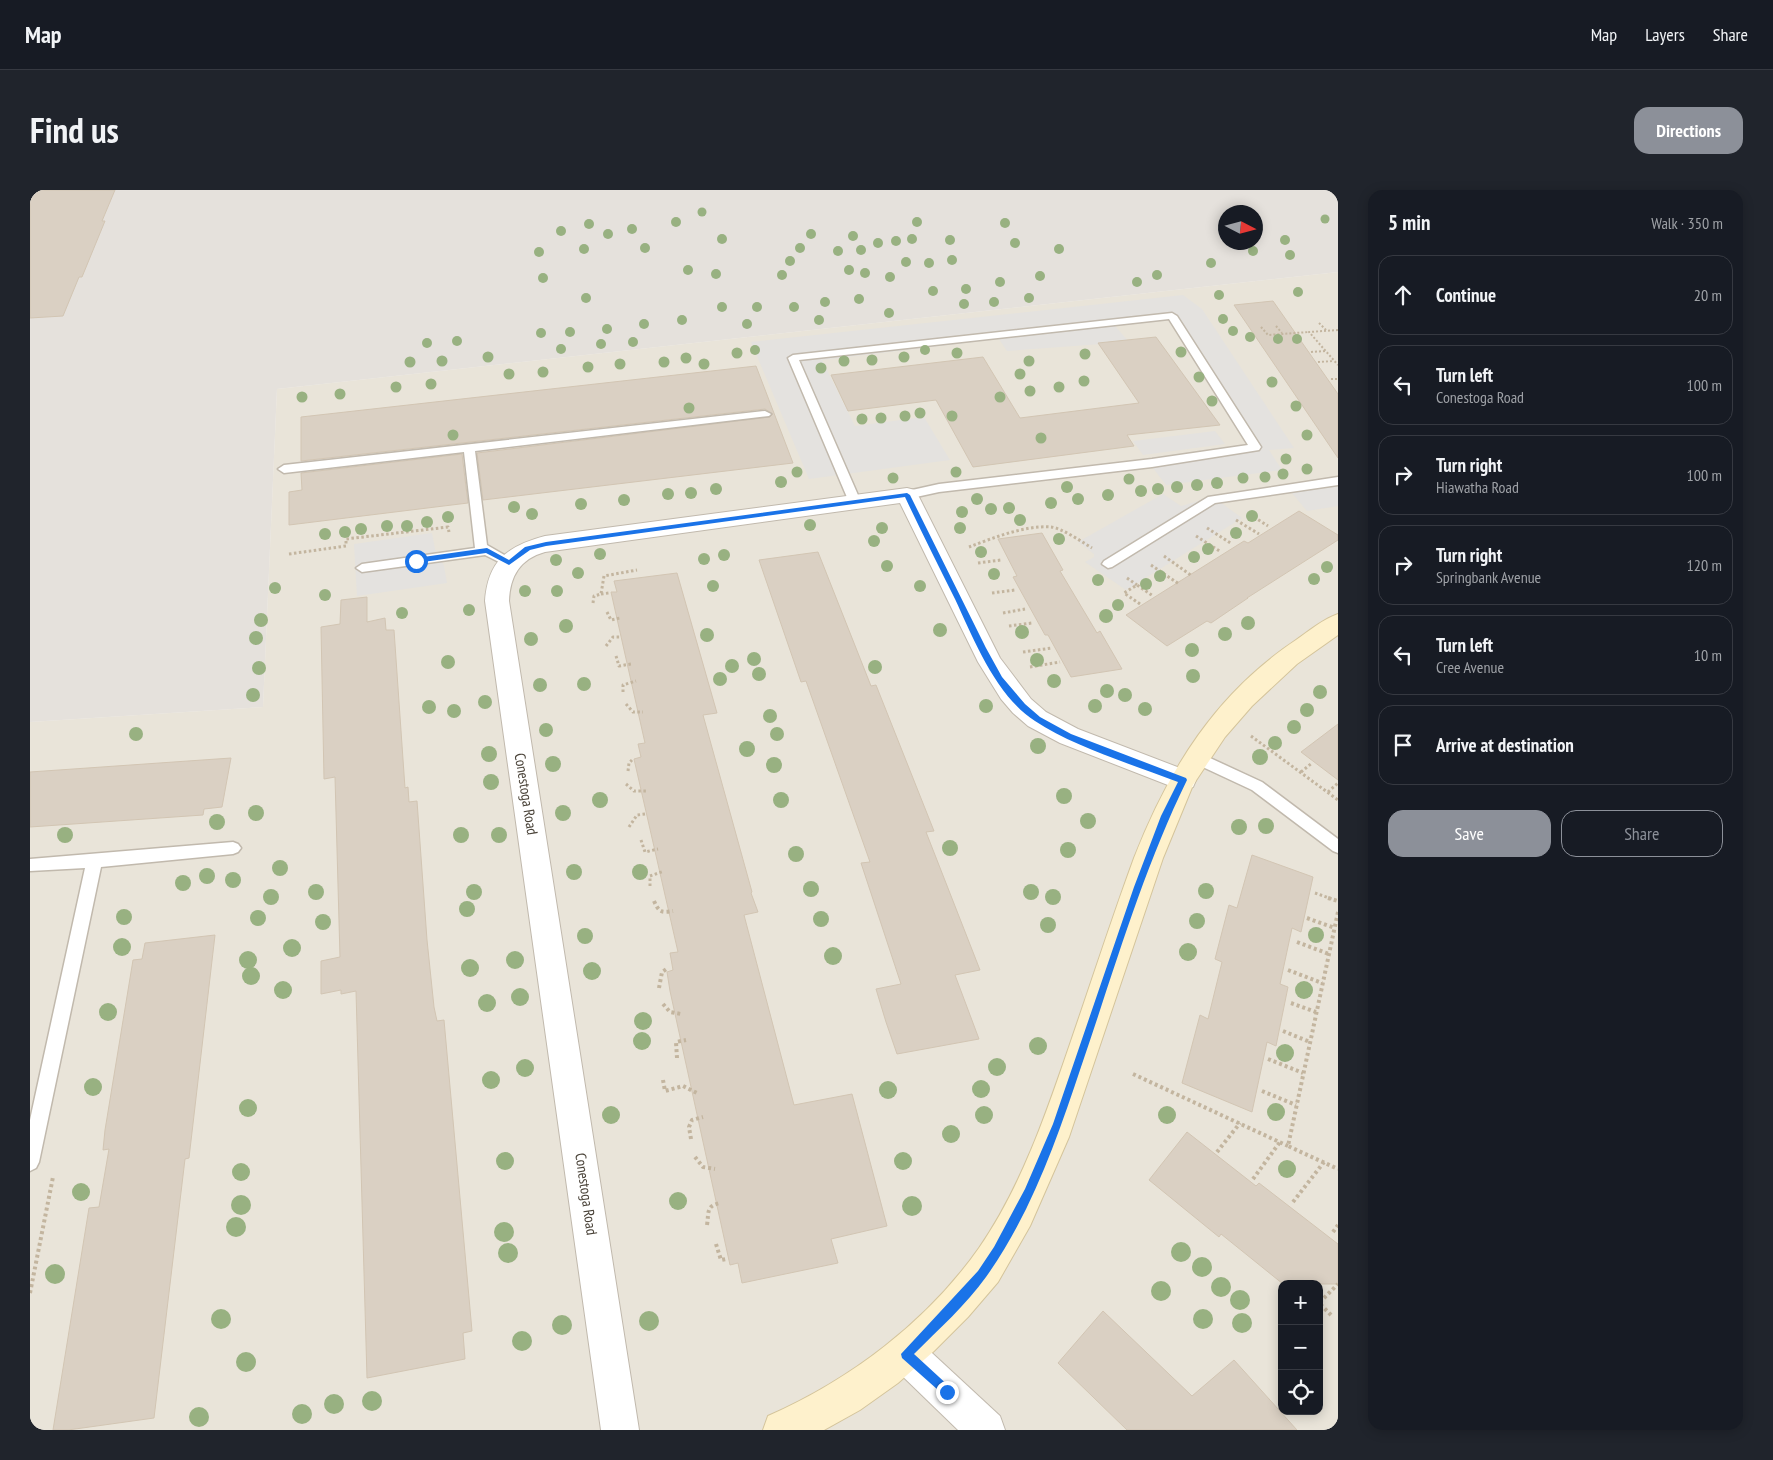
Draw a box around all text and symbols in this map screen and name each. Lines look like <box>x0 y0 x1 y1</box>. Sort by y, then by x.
text: Map <box>25 19 62 50</box>
text: Map <box>1591 23 1617 46</box>
text: Layers <box>1645 23 1685 46</box>
text: Share <box>1713 23 1748 46</box>
text: Find us <box>30 107 119 153</box>
button: Directions <box>1634 107 1743 154</box>
north arrow <box>1218 205 1263 250</box>
text: 5 min <box>1388 209 1430 236</box>
text: Walk · 350 m <box>1651 213 1723 233</box>
icon: ahead <box>1389 281 1417 309</box>
text: Continue <box>1436 283 1496 307</box>
text: 20 m <box>1694 285 1722 305</box>
text: Turn left <box>1436 363 1493 387</box>
icon: left <box>1389 371 1417 399</box>
text: 100 m <box>1687 375 1722 395</box>
text: Conestoga Road <box>1436 387 1524 407</box>
text: Turn right <box>1436 453 1502 477</box>
icon: right <box>1389 461 1417 489</box>
text: 100 m <box>1687 465 1722 485</box>
text: Hiawatha Road <box>1436 477 1519 497</box>
text: Turn right <box>1436 543 1502 567</box>
route start <box>405 550 428 573</box>
icon: right <box>1389 551 1417 579</box>
text: 120 m <box>1687 555 1722 575</box>
text: Springbank Avenue <box>1436 567 1541 587</box>
text: Turn left <box>1436 633 1493 657</box>
icon: left <box>1389 641 1417 669</box>
text: 10 m <box>1694 645 1722 665</box>
text: Cree Avenue <box>1436 657 1504 677</box>
icon: arrive <box>1389 731 1417 759</box>
text: Arrive at destination <box>1436 733 1574 757</box>
street label: Conestoga Road <box>511 752 542 836</box>
button: Save <box>1388 810 1551 857</box>
button: Share <box>1561 810 1723 857</box>
street label: Conestoga Road <box>571 1152 602 1236</box>
map controls <box>1278 1280 1323 1415</box>
button: + <box>1278 1280 1323 1325</box>
button: − <box>1278 1325 1323 1370</box>
button: locate <box>1278 1370 1323 1415</box>
route end <box>936 1381 959 1404</box>

